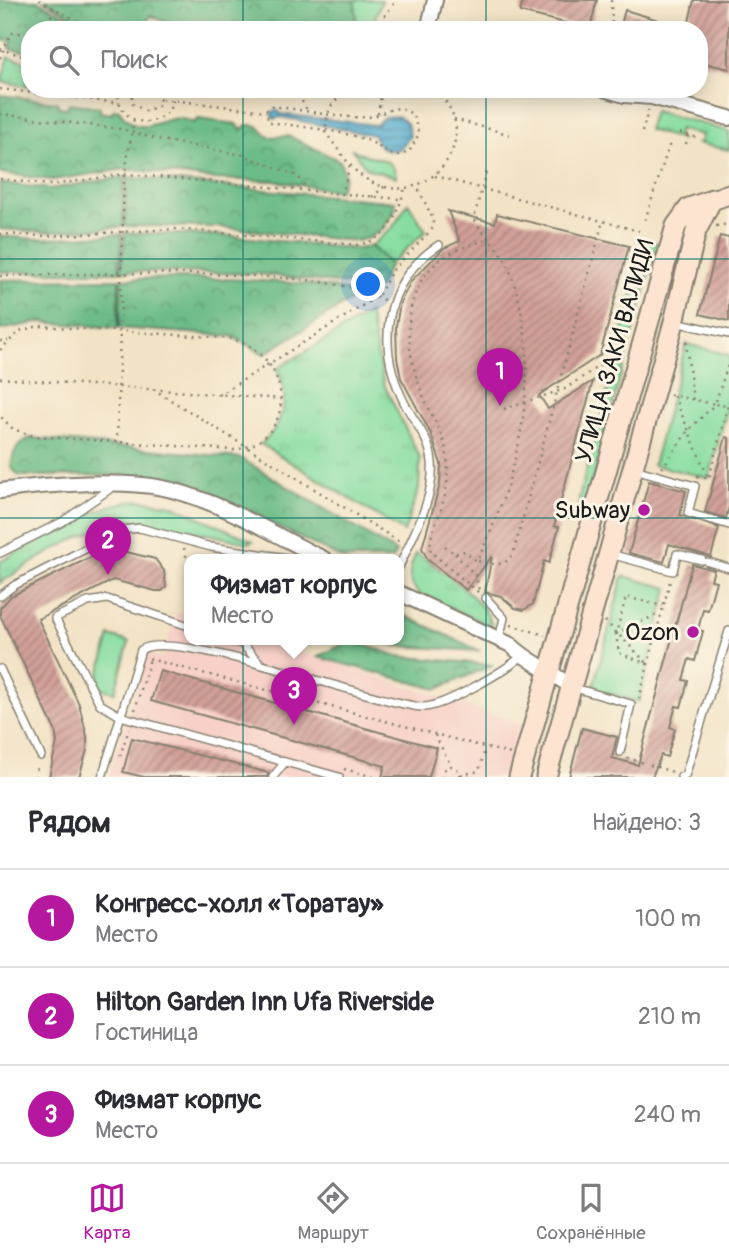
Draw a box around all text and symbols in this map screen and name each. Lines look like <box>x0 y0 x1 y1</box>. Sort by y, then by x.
search box <box>21 21 708 98</box>
icon: search <box>45 41 83 79</box>
text: Поиск <box>101 44 169 76</box>
street label: УЛИЦА ЗАКИ ВАЛИДИ <box>569 236 661 466</box>
your location <box>351 267 385 301</box>
pin: 1 <box>477 348 523 406</box>
place label: Subway <box>555 496 630 525</box>
marker: Subway <box>636 502 652 518</box>
pin: 2 <box>85 517 131 575</box>
popup <box>184 554 404 645</box>
text: Физмат корпус <box>211 569 377 601</box>
text: Место <box>211 601 274 630</box>
place label: Ozon <box>625 618 679 647</box>
marker: Ozon <box>685 624 701 640</box>
pin: 3 <box>271 667 317 725</box>
text: Рядом <box>28 804 111 841</box>
text: Найдено: 3 <box>592 808 701 837</box>
text: Конгресс-холл «Торатау» <box>95 888 383 920</box>
text: 1 <box>47 904 56 933</box>
text: 100 m <box>635 904 701 933</box>
text: Место <box>95 920 158 949</box>
text: Hilton Garden Inn Ufa Riverside <box>95 986 434 1018</box>
text: 2 <box>45 1002 57 1031</box>
text: 210 m <box>638 1002 701 1031</box>
text: Гостиница <box>95 1018 198 1047</box>
text: Физмат корпус <box>95 1084 262 1116</box>
text: 3 <box>45 1100 57 1129</box>
text: 240 m <box>634 1100 701 1129</box>
text: Место <box>95 1116 158 1145</box>
tab: Карта <box>83 1179 131 1245</box>
tab: Маршрут <box>298 1179 369 1245</box>
tab: Сохранённые <box>536 1179 646 1245</box>

